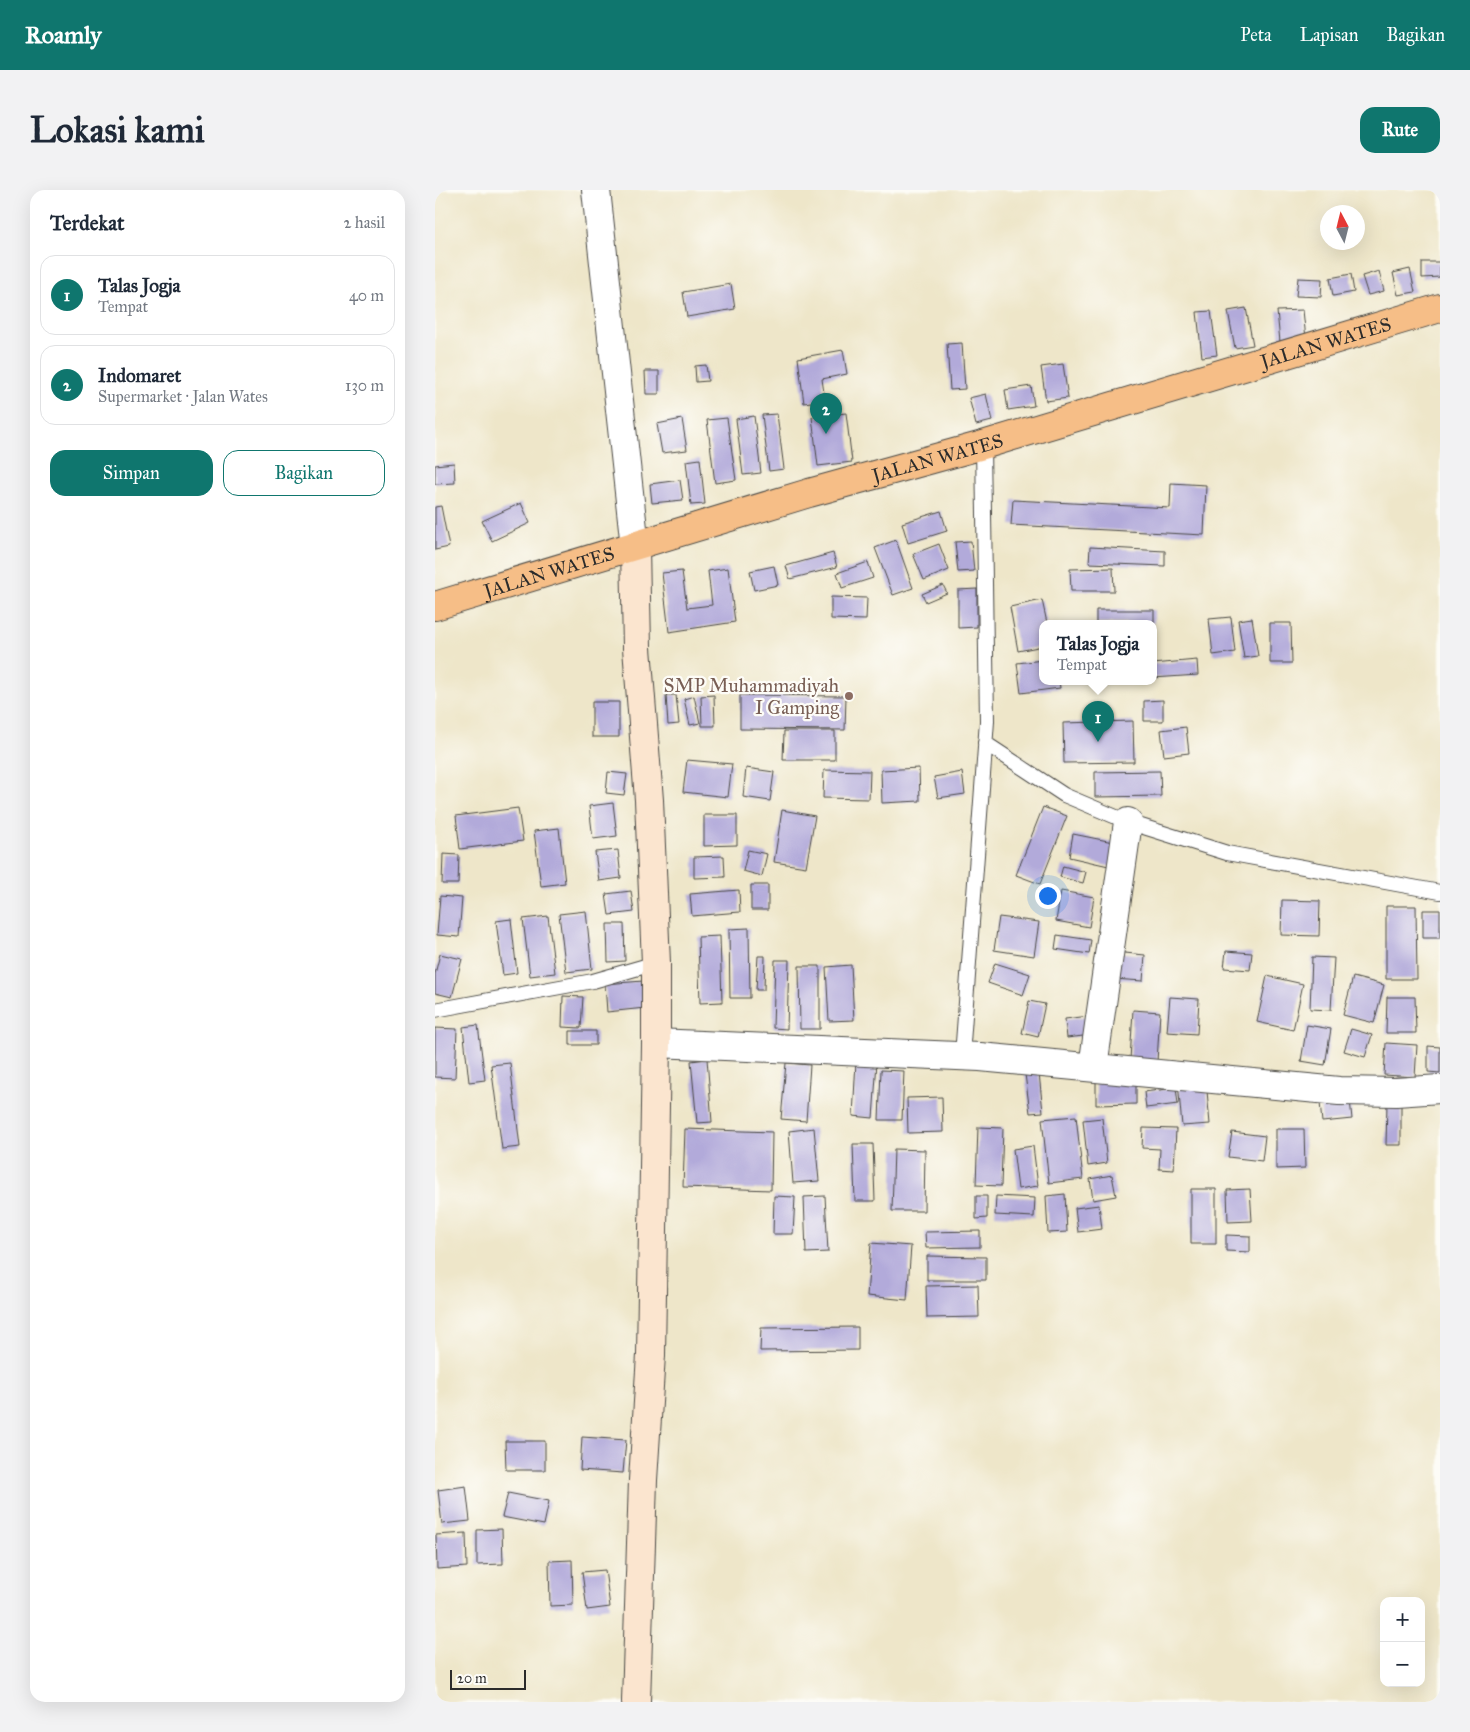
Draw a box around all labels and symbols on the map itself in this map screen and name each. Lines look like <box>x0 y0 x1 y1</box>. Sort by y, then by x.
north arrow <box>1320 205 1365 250</box>
street label: JALAN WATES <box>1256 312 1394 374</box>
pin: 2 <box>810 393 842 434</box>
street label: JALAN WATES <box>867 428 1006 488</box>
street label: JALAN WATES <box>479 541 617 604</box>
place label: SMP Muhammadiyah I Gamping <box>664 674 839 720</box>
marker: SMP Muhammadiyah I Gamping <box>843 690 855 702</box>
pin: 1 <box>1082 701 1114 742</box>
your location <box>1035 883 1061 909</box>
scale bar <box>450 1667 526 1690</box>

